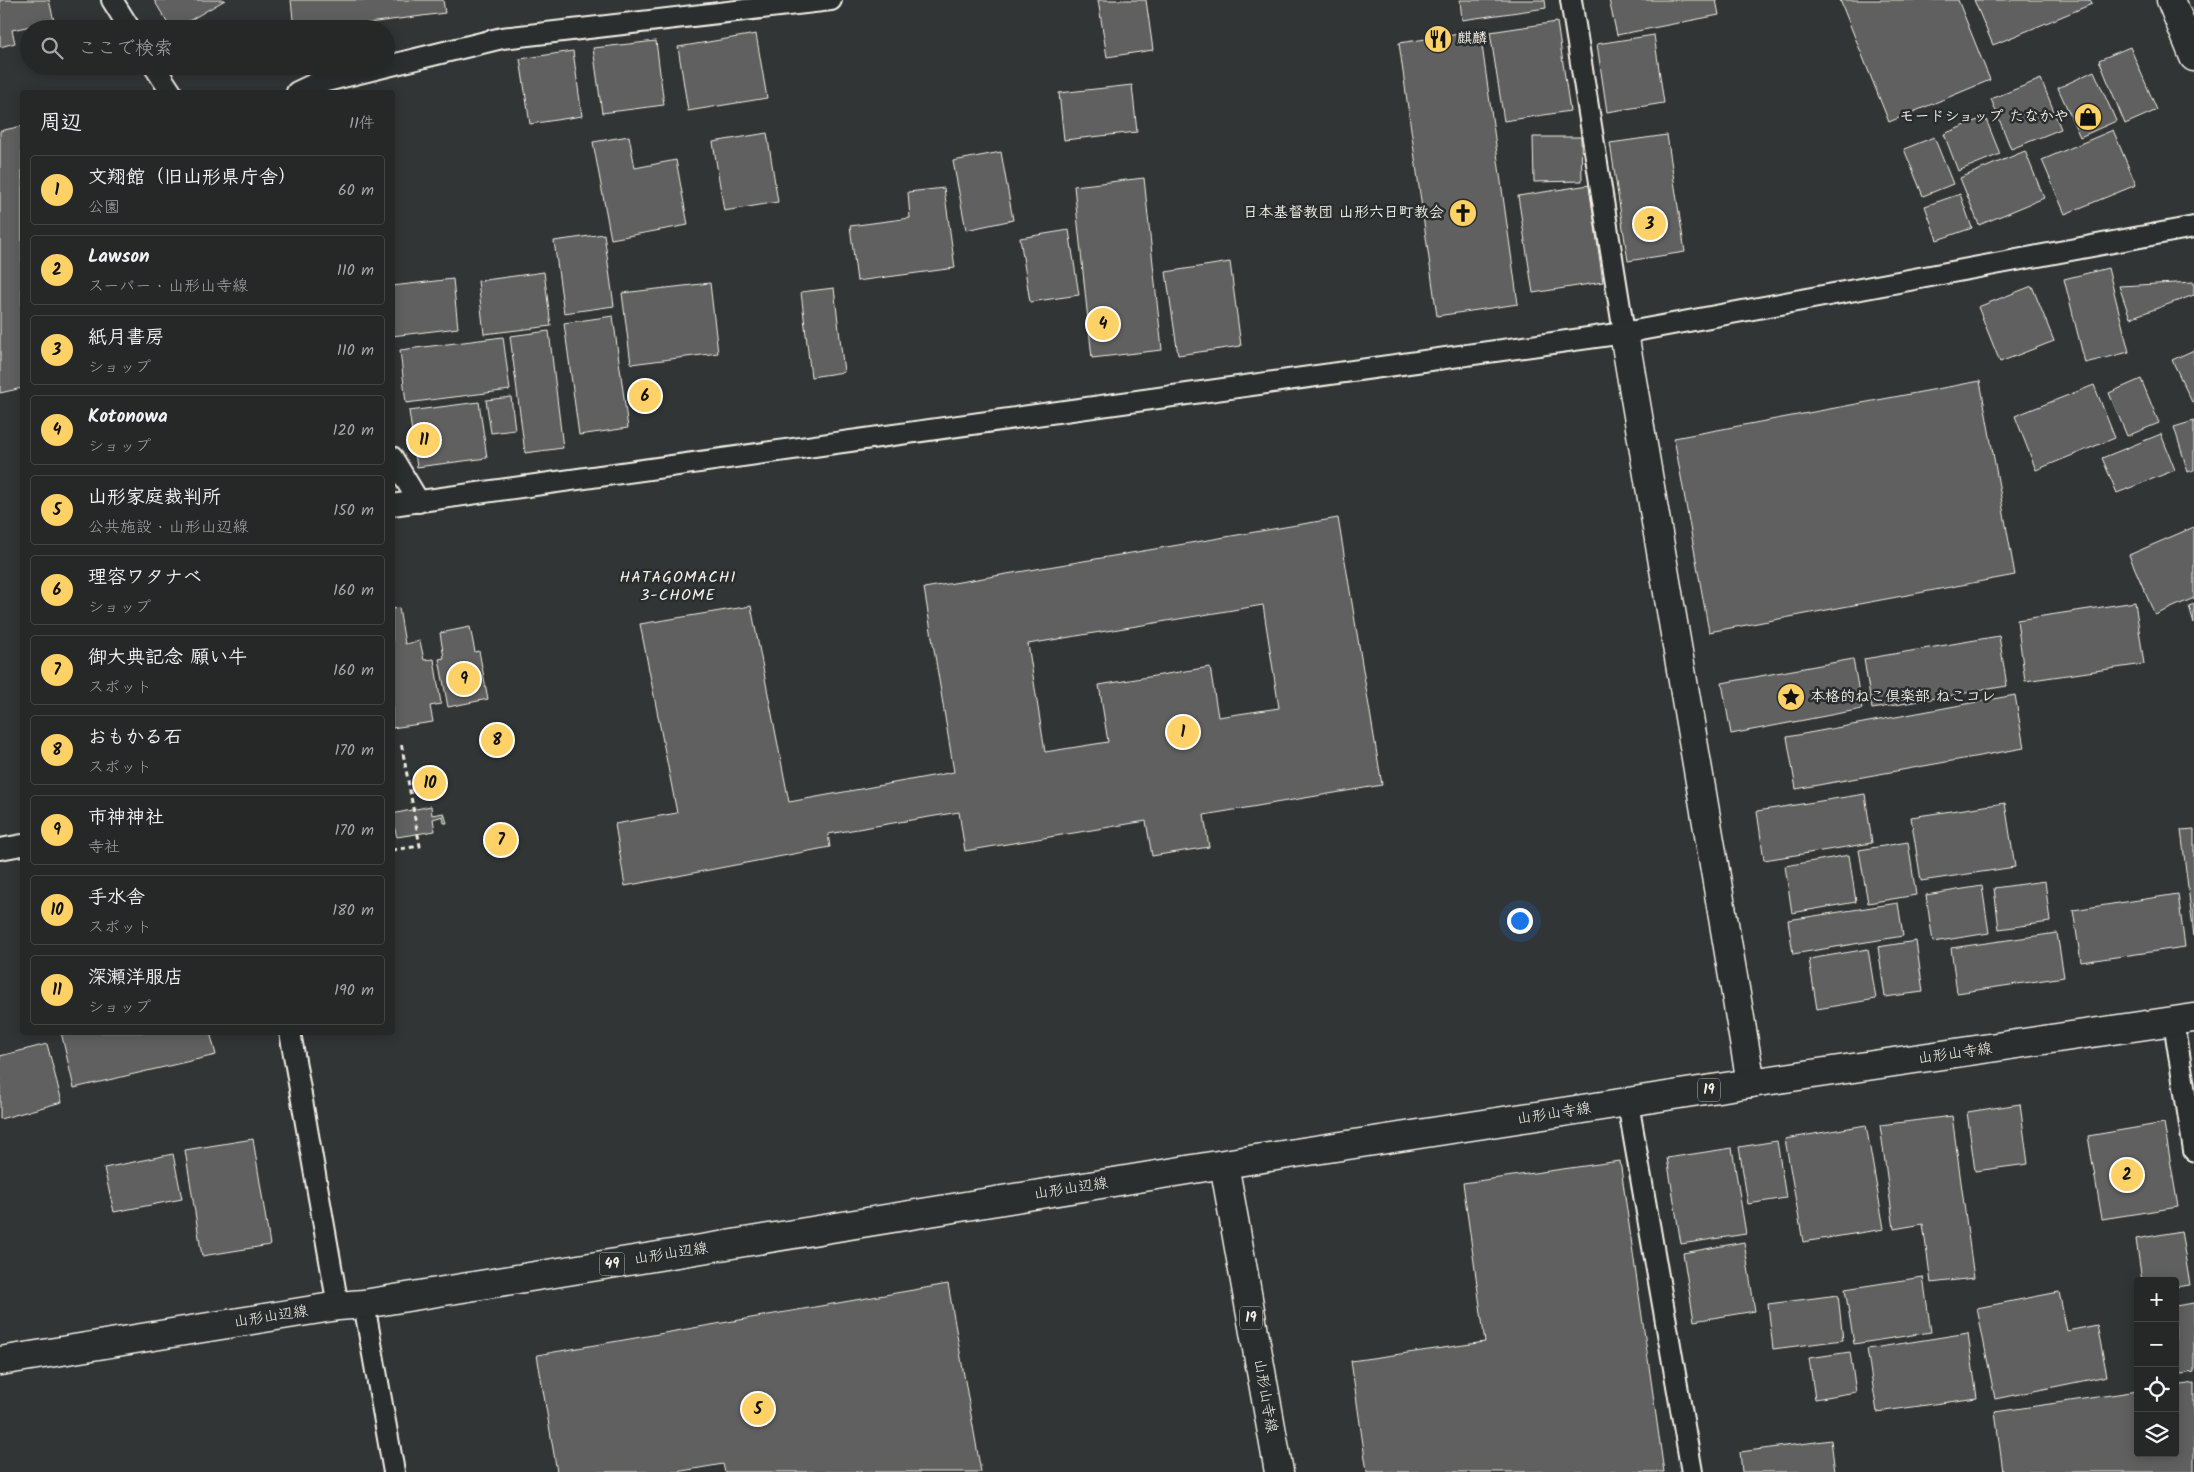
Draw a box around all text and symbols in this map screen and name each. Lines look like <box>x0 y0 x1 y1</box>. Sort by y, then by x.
search box <box>20 20 395 75</box>
restaurant icon: 麒麟 <box>1423 24 1453 54</box>
place label: 麒麟 <box>1457 27 1487 51</box>
icon: search <box>38 34 66 62</box>
text: ここで検索 <box>78 34 173 64</box>
shop icon: モードショップ たなかや <box>2073 102 2103 132</box>
place label: モードショップ たなかや <box>1899 105 2069 129</box>
text: 周辺 <box>40 107 82 140</box>
text: 11件 <box>349 111 375 136</box>
text: 文翔館（旧山形県庁舎） <box>88 163 297 193</box>
text: 1 <box>55 178 59 203</box>
text: 60 m <box>338 178 374 203</box>
text: 公園 <box>88 195 120 220</box>
church icon: 日本基督教団 山形六日町教会 <box>1448 198 1478 228</box>
place label: 日本基督教団 山形六日町教会 <box>1243 201 1444 225</box>
pin: 3 <box>1634 205 1666 243</box>
text: Lawson <box>88 242 150 272</box>
text: 2 <box>52 258 62 283</box>
text: 110 m <box>337 258 374 283</box>
text: スーパー · 山形山寺線 <box>88 274 248 299</box>
pin: 4 <box>1087 305 1119 343</box>
text: 紙月書房 <box>88 323 164 353</box>
text: 3 <box>53 338 61 363</box>
text: 110 m <box>337 338 374 363</box>
text: ショップ <box>88 355 151 380</box>
pin: 6 <box>629 377 661 415</box>
text: Kotonowa <box>88 402 168 432</box>
text: 4 <box>53 418 61 443</box>
text: 120 m <box>333 418 374 443</box>
pin: 11 <box>408 421 440 459</box>
text: ショップ <box>88 434 151 459</box>
text: 山形家庭裁判所 <box>88 483 221 513</box>
text: 5 <box>53 498 61 523</box>
text: 150 m <box>333 498 374 523</box>
text: 公共施設 · 山形山辺線 <box>88 515 249 540</box>
text: 理容ワタナベ <box>88 563 202 593</box>
district label: HATAGOMACHI 3-CHOME <box>620 565 736 608</box>
text: 6 <box>53 578 61 603</box>
text: 160 m <box>333 578 374 603</box>
text: ショップ <box>88 595 151 620</box>
text: 御大典記念 願い牛 <box>88 643 247 673</box>
text: 7 <box>53 658 61 683</box>
text: 160 m <box>333 658 374 683</box>
pin: 9 <box>448 660 480 698</box>
text: スポット <box>88 675 152 700</box>
place icon: 本格的ねこ倶楽部 ねこコレ <box>1776 682 1806 712</box>
place label: 本格的ねこ倶楽部 ねこコレ <box>1810 685 1996 709</box>
pin: 1 <box>1167 713 1199 751</box>
pin: 8 <box>481 721 513 759</box>
text: おもかる石 <box>88 723 183 753</box>
text: 8 <box>52 738 62 763</box>
text: 170 m <box>334 738 374 763</box>
text: スポット <box>88 755 152 780</box>
pin: 10 <box>414 764 446 802</box>
text: 市神神社 <box>88 803 164 833</box>
text: 9 <box>53 818 61 843</box>
text: 170 m <box>334 818 374 843</box>
pin: 7 <box>485 821 517 859</box>
text: 寺社 <box>88 835 120 860</box>
text: 手水舎 <box>88 883 145 913</box>
text: 10 <box>50 898 64 923</box>
text: 180 m <box>332 898 374 923</box>
your location <box>1507 908 1533 934</box>
text: スポット <box>88 915 152 940</box>
text: 深瀬洋服店 <box>88 963 183 993</box>
text: 11 <box>52 978 62 1003</box>
text: 190 m <box>334 978 374 1003</box>
text: ショップ <box>88 995 151 1020</box>
street label: 山形山寺線 <box>1916 1037 1994 1071</box>
road number: 19 <box>1698 1078 1720 1102</box>
street label: 山形山寺線 <box>1515 1096 1593 1132</box>
pin: 2 <box>2111 1156 2143 1194</box>
street label: 山形山辺線 <box>1032 1171 1110 1207</box>
street label: 山形山辺線 <box>632 1236 710 1272</box>
road number: 49 <box>600 1252 624 1276</box>
map controls <box>2134 1277 2179 1457</box>
button: + <box>2134 1277 2179 1322</box>
street label: 山形山辺線 <box>232 1299 310 1335</box>
road number: 19 <box>1240 1306 1262 1330</box>
button: − <box>2134 1322 2179 1367</box>
street label: 山形山寺線 <box>1247 1357 1283 1435</box>
button: locate <box>2134 1367 2179 1412</box>
pin: 5 <box>742 1390 774 1428</box>
button: layers <box>2134 1412 2179 1457</box>

